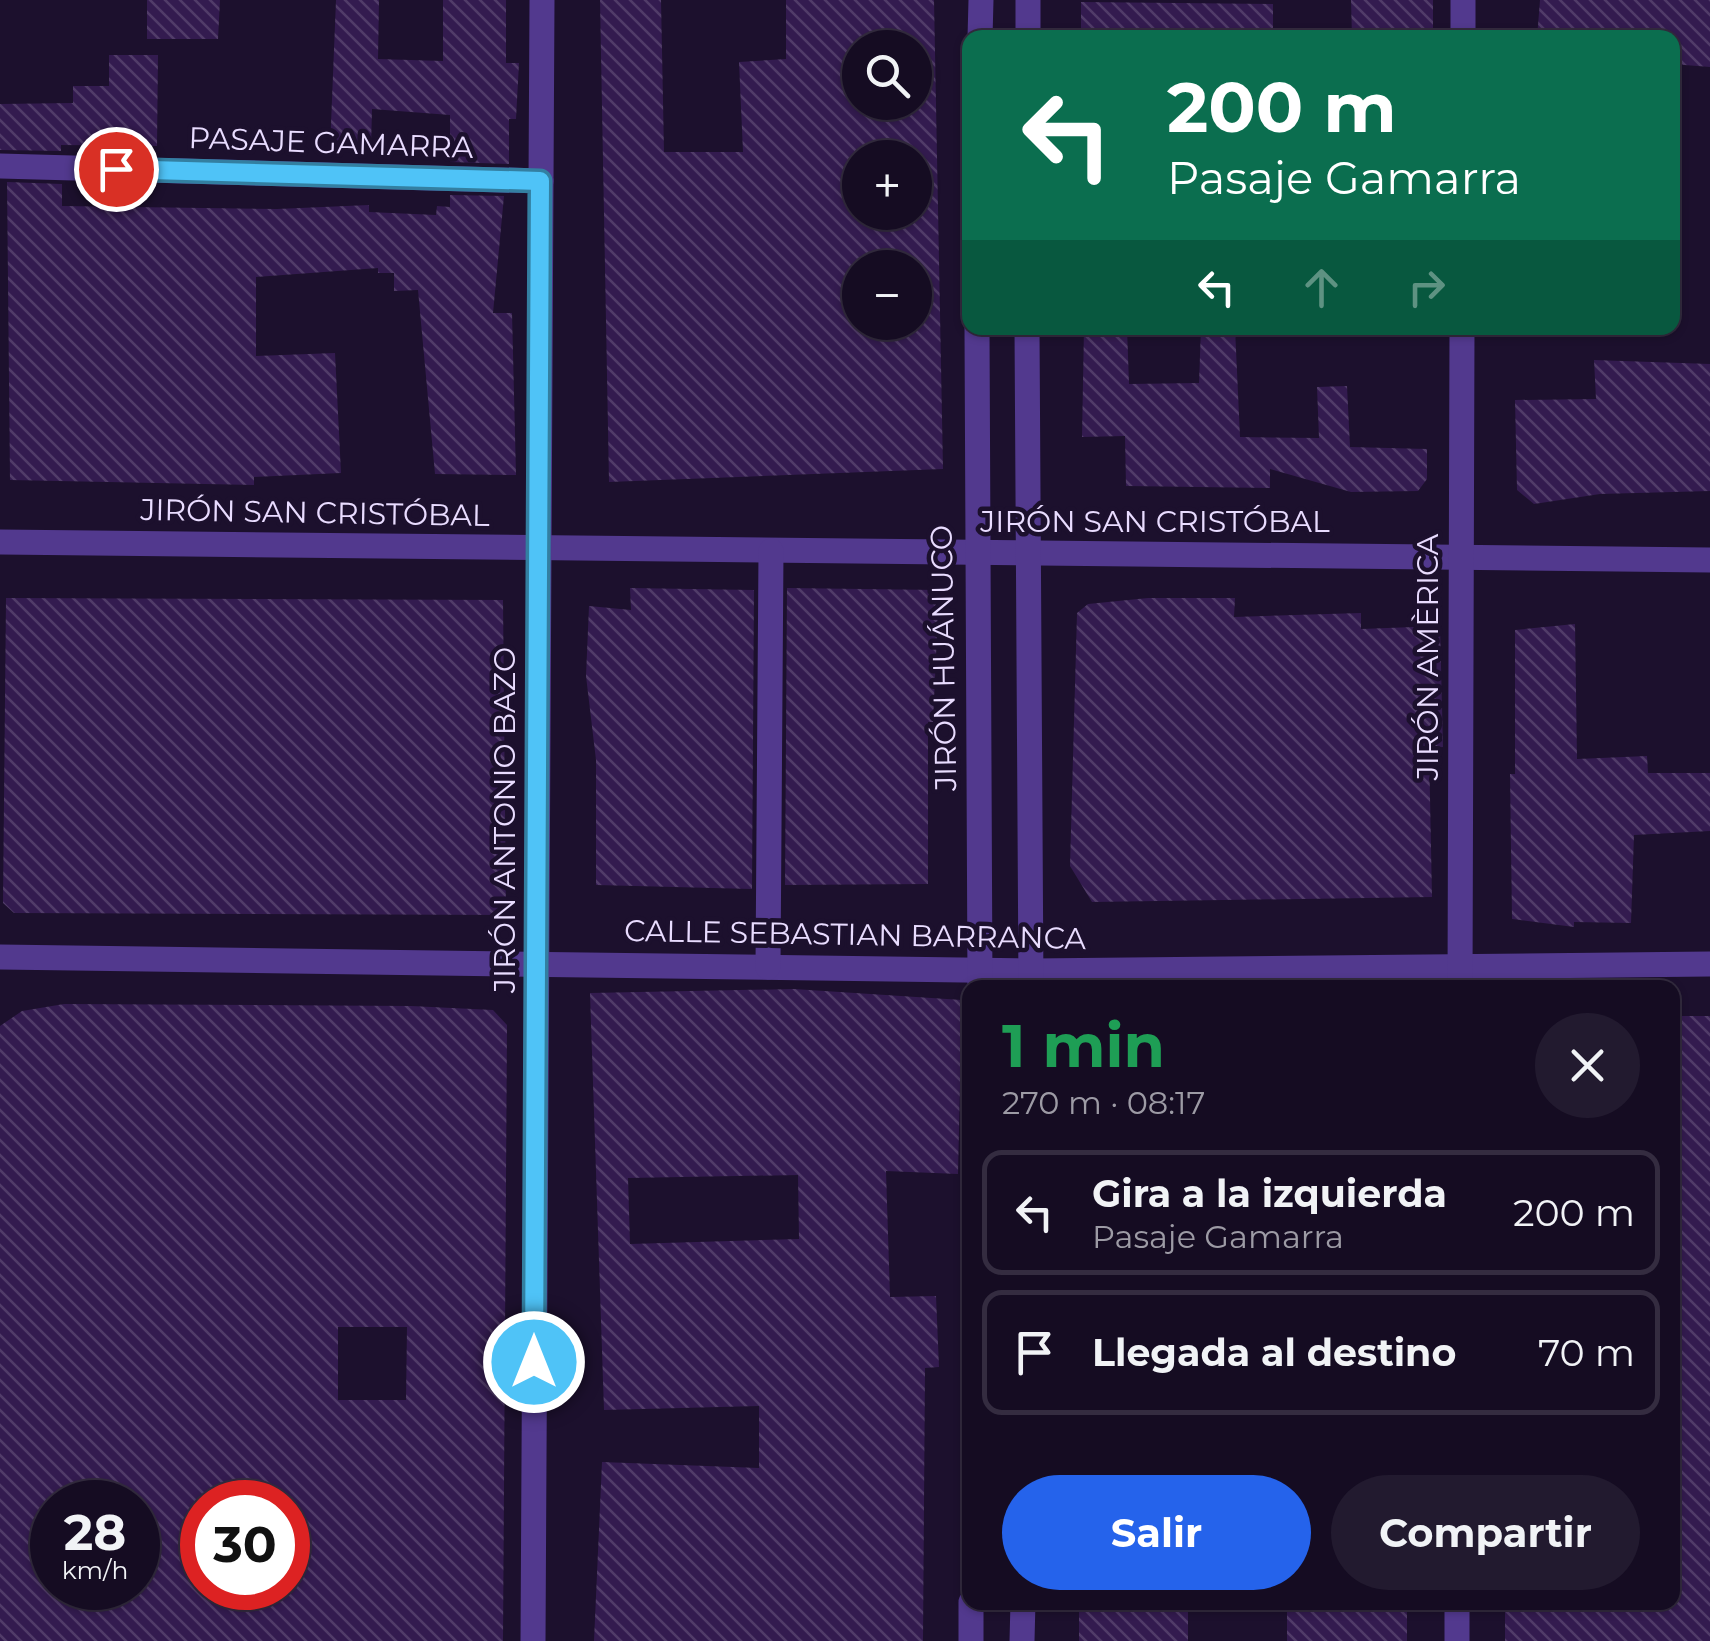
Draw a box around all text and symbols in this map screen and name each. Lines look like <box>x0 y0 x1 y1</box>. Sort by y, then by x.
map controls <box>842 30 932 340</box>
button: search <box>842 30 932 120</box>
text: 200 m <box>1167 64 1397 150</box>
icon: left <box>1002 70 1132 200</box>
street label: PASAJE GAMARRA <box>188 119 474 166</box>
pin <box>74 127 159 212</box>
button: + <box>842 140 932 230</box>
icon: arrive <box>89 142 144 197</box>
text: Pasaje Gamarra <box>1167 150 1521 205</box>
button: − <box>842 250 932 340</box>
icon: left <box>1189 260 1244 315</box>
icon: ahead <box>1294 260 1349 315</box>
icon: right <box>1399 260 1454 315</box>
street label: JIRÓN SAN CRISTÓBAL <box>139 491 490 534</box>
street label: JIRÓN SAN CRISTÓBAL <box>979 503 1330 540</box>
street label: JIRÓN HUÁNUCO <box>923 525 964 792</box>
street label: JIRÓN AMÈRICA <box>1409 533 1446 781</box>
street label: JIRÓN ANTONIO BAZO <box>486 647 523 994</box>
street label: CALLE SEBASTIAN BARRANCA <box>624 912 1087 957</box>
text: 1 min <box>1002 1009 1165 1082</box>
button: close <box>1535 1013 1640 1118</box>
text: 270 m · 08:17 <box>1002 1083 1205 1122</box>
text: Gira a la izquierda <box>1092 1170 1447 1217</box>
icon: left <box>1007 1185 1062 1240</box>
text: 200 m <box>1513 1189 1635 1236</box>
text: Pasaje Gamarra <box>1092 1217 1344 1256</box>
position arrow <box>482 1310 586 1414</box>
icon: arrive <box>1007 1325 1062 1380</box>
text: Llegada al destino <box>1092 1329 1456 1376</box>
text: 70 m <box>1538 1329 1635 1376</box>
button: Salir <box>1002 1475 1311 1590</box>
button: Compartir <box>1331 1475 1640 1590</box>
speed limit sign: 30 <box>180 1480 310 1610</box>
text: 28 <box>64 1502 126 1563</box>
text: km/h <box>62 1555 128 1585</box>

